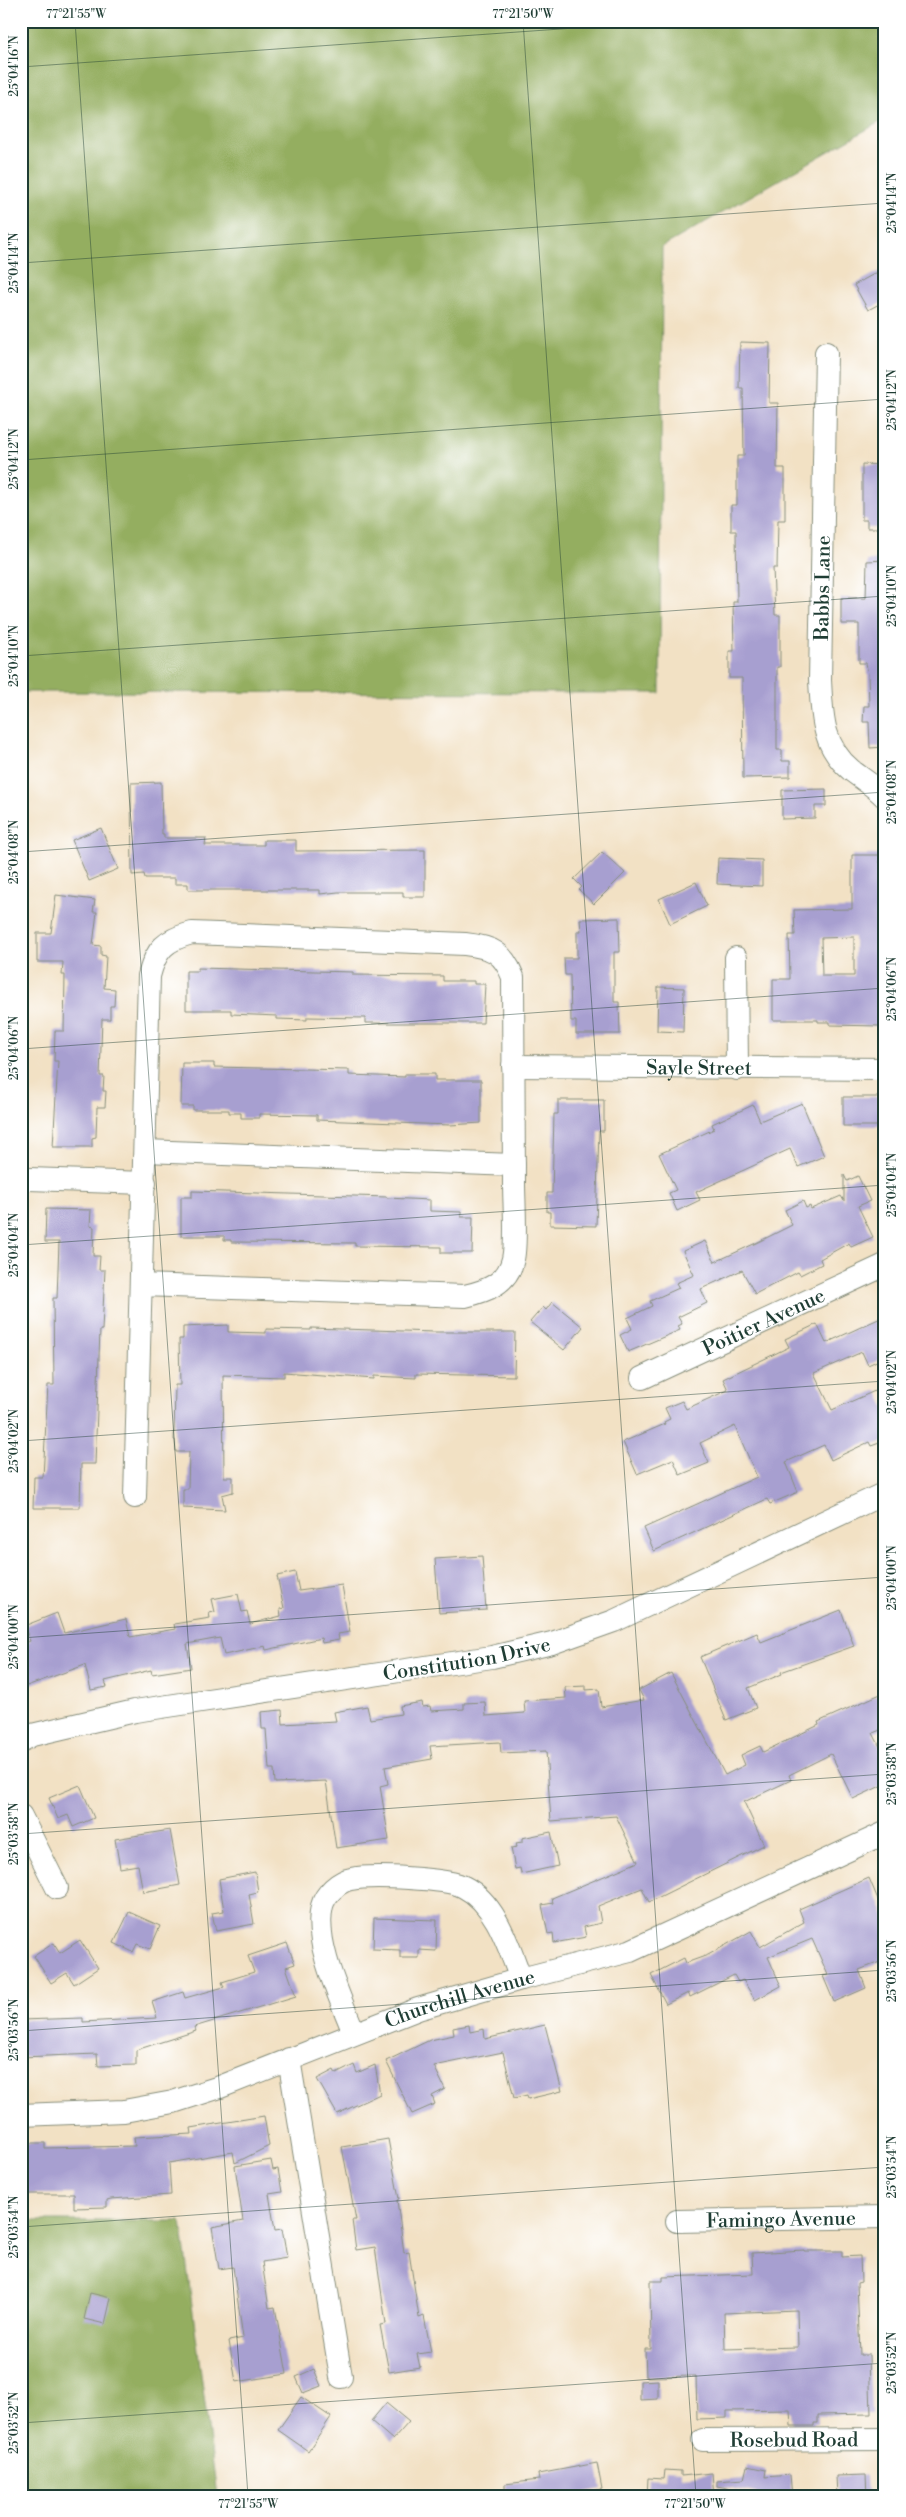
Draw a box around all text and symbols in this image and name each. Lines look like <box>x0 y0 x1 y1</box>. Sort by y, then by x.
text: 77°21'55"W <box>46 7 107 22</box>
text: 77°21'50"W <box>492 7 555 22</box>
text: 25°04'16"N <box>7 35 22 97</box>
text: 25°04'14"N <box>885 172 900 234</box>
text: 25°04'14"N <box>7 232 22 294</box>
text: 25°04'12"N <box>885 369 900 431</box>
text: 25°04'12"N <box>7 428 22 490</box>
street label: Babbs Lane <box>810 535 837 642</box>
text: 25°04'10"N <box>885 565 900 627</box>
text: 25°04'10"N <box>7 625 22 687</box>
text: 25°04'08"N <box>885 760 900 824</box>
text: 25°04'08"N <box>7 820 22 884</box>
text: 25°04'06"N <box>885 957 900 1021</box>
text: 25°04'06"N <box>7 1016 22 1080</box>
street label: Sayle Street <box>646 1056 752 1082</box>
text: 25°04'04"N <box>885 1153 900 1217</box>
text: 25°04'04"N <box>7 1213 22 1277</box>
street label: Poitier Avenue <box>699 1284 829 1362</box>
text: 25°04'02"N <box>885 1350 900 1414</box>
text: 25°04'02"N <box>7 1409 22 1473</box>
text: 25°04'00"N <box>885 1545 900 1611</box>
text: 25°04'00"N <box>7 1604 22 1670</box>
street label: Constitution Drive <box>381 1633 553 1687</box>
text: 25°03'58"N <box>885 1743 900 1805</box>
text: 25°03'58"N <box>7 1803 22 1865</box>
text: 25°03'56"N <box>885 1940 900 2002</box>
street label: Churchill Avenue <box>381 1965 538 2035</box>
text: 25°03'56"N <box>7 1999 22 2061</box>
text: 25°03'54"N <box>885 2136 900 2198</box>
text: 25°03'54"N <box>7 2196 22 2258</box>
street label: Famingo Avenue <box>706 2207 856 2234</box>
text: 25°03'52"N <box>885 2332 900 2394</box>
text: 25°03'52"N <box>7 2392 22 2454</box>
street label: Rosebud Road <box>730 2428 859 2454</box>
text: 77°21'55"W <box>218 2497 279 2512</box>
text: 77°21'50"W <box>664 2497 727 2512</box>

